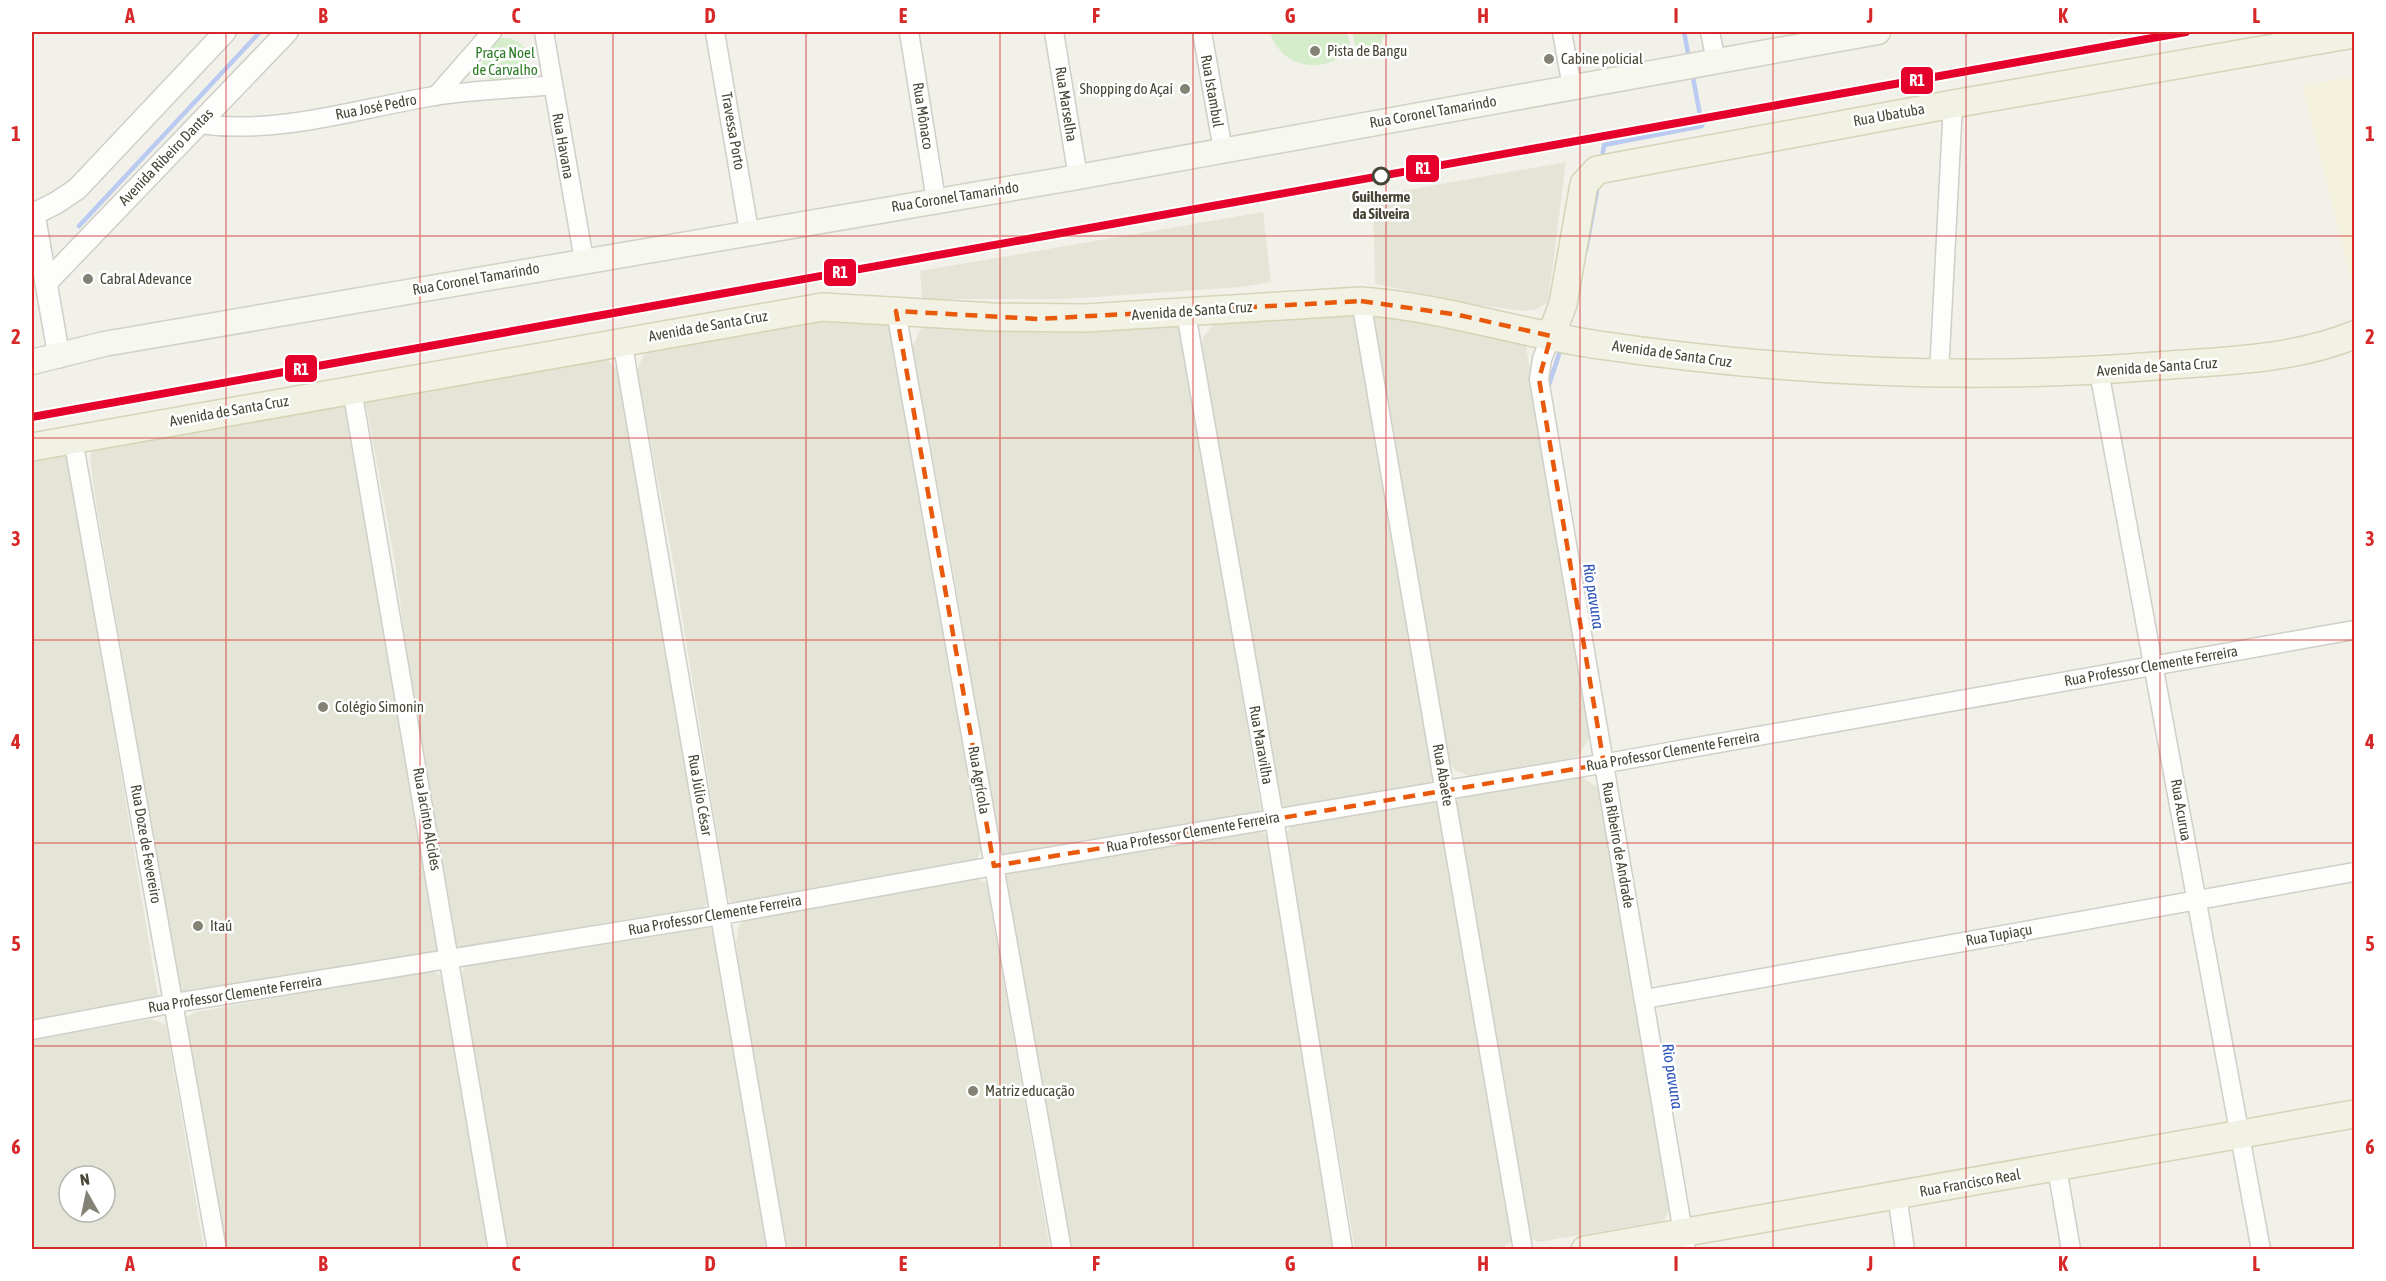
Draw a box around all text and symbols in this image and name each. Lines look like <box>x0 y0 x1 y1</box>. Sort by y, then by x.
text: A <box>124 4 135 27</box>
text: B <box>318 4 328 27</box>
text: C <box>512 4 521 27</box>
text: D <box>704 4 716 27</box>
text: E <box>899 4 908 27</box>
text: F <box>1092 4 1100 27</box>
text: G <box>1285 4 1296 27</box>
text: H <box>1477 4 1489 27</box>
text: I <box>1673 4 1679 27</box>
text: J <box>1866 4 1873 27</box>
text: K <box>2058 4 2068 27</box>
text: L <box>2252 4 2260 27</box>
place label: Pista de Bangu <box>1327 42 1407 59</box>
park label: Praça Noel de Carvalho <box>472 44 538 78</box>
marker: Pista de Bangu <box>1308 44 1322 58</box>
place label: Cabine policial <box>1561 50 1643 67</box>
marker: Cabine policial <box>1542 52 1556 66</box>
street label: Rua Istambul <box>1198 53 1227 129</box>
street label: Rua Marselha <box>1052 65 1081 143</box>
line badge: R1 <box>1900 66 1934 95</box>
text: R1 <box>1909 71 1925 89</box>
place label: Shopping do Açaí <box>1079 80 1174 97</box>
street label: Rua Mônaco <box>910 81 937 151</box>
marker: Shopping do Açaí <box>1178 82 1192 96</box>
street label: Rua José Pedro <box>334 90 418 123</box>
street label: Travessa Porto <box>718 91 749 171</box>
street label: Rua Coronel Tamarindo <box>1368 92 1498 131</box>
street label: Rua Ubatuba <box>1852 100 1926 129</box>
street label: Avenida Ribeiro Dantas <box>115 105 216 209</box>
street label: Rua Havana <box>549 112 578 180</box>
text: 1 <box>11 122 21 145</box>
text: 1 <box>2365 122 2375 145</box>
line badge: R1 <box>1405 154 1440 183</box>
text: R1 <box>1415 159 1431 177</box>
marker: Guilherme da Silveira <box>1372 167 1390 185</box>
street label: Rua Coronel Tamarindo <box>890 178 1020 215</box>
place label: Guilherme da Silveira <box>1352 188 1411 222</box>
line badge: R1 <box>823 258 857 287</box>
street label: Rua Coronel Tamarindo <box>411 259 541 298</box>
text: R1 <box>832 263 848 281</box>
place label: Cabral Adevance <box>100 270 192 287</box>
marker: Cabral Adevance <box>81 272 95 286</box>
street label: Avenida de Santa Cruz <box>1131 298 1253 323</box>
street label: Avenida de Santa Cruz <box>647 307 769 344</box>
text: 2 <box>11 325 21 348</box>
text: 2 <box>2365 325 2375 348</box>
street label: Avenida de Santa Cruz <box>1611 337 1734 370</box>
line badge: R1 <box>284 354 318 383</box>
street label: Avenida de Santa Cruz <box>2096 354 2218 379</box>
text: R1 <box>293 360 309 378</box>
street label: Avenida de Santa Cruz <box>168 392 290 429</box>
text: 3 <box>11 527 21 550</box>
text: 3 <box>2365 527 2375 550</box>
water label: Rio pavuna <box>1579 562 1608 631</box>
street label: Rua Professor Clemente Ferreira <box>2063 642 2239 689</box>
place label: Colégio Simonin <box>335 698 424 715</box>
marker: Colégio Simonin <box>316 700 330 714</box>
street label: Rua Maravilha <box>1246 704 1277 786</box>
street label: Rua Professor Clemente Ferreira <box>1585 727 1761 774</box>
text: 4 <box>10 730 21 753</box>
text: 4 <box>2364 730 2375 753</box>
street label: Rua Abaete <box>1430 742 1457 808</box>
street label: Rua Agrícola <box>965 744 994 815</box>
street label: Rua Júlio César <box>685 753 716 838</box>
street label: Rua Jacinto Alcides <box>410 766 445 872</box>
street label: Rua Acurua <box>2168 778 2195 842</box>
street label: Rua Ribeiro de Andrade <box>1599 780 1638 910</box>
street label: Rua Doze de Fevereiro <box>128 783 165 905</box>
street label: Rua Professor Clemente Ferreira <box>1105 808 1281 855</box>
street label: Rua Professor Clemente Ferreira <box>627 891 803 938</box>
place label: Itaú <box>210 917 232 934</box>
marker: Itaú <box>191 919 205 933</box>
street label: Rua Tupiaçu <box>1964 920 2033 949</box>
text: 5 <box>11 932 21 955</box>
text: 5 <box>2365 932 2375 955</box>
street label: Rua Professor Clemente Ferreira <box>147 971 323 1016</box>
water label: Rio pavuna <box>1658 1042 1687 1111</box>
place label: Matriz educação <box>985 1082 1075 1099</box>
marker: Matriz educação <box>966 1084 980 1098</box>
text: 6 <box>11 1135 21 1158</box>
text: 6 <box>2365 1135 2375 1158</box>
north arrow <box>57 1164 117 1224</box>
street label: Rua Francisco Real <box>1918 1165 2022 1200</box>
text: N <box>79 1170 91 1189</box>
text: A <box>124 1252 135 1275</box>
text: B <box>318 1252 328 1275</box>
text: C <box>512 1252 521 1275</box>
text: D <box>704 1252 716 1275</box>
text: E <box>899 1252 908 1275</box>
text: F <box>1092 1252 1100 1275</box>
text: G <box>1285 1252 1296 1275</box>
text: H <box>1477 1252 1489 1275</box>
text: I <box>1673 1252 1679 1275</box>
text: J <box>1866 1252 1873 1275</box>
text: K <box>2058 1252 2068 1275</box>
text: L <box>2252 1252 2260 1275</box>

